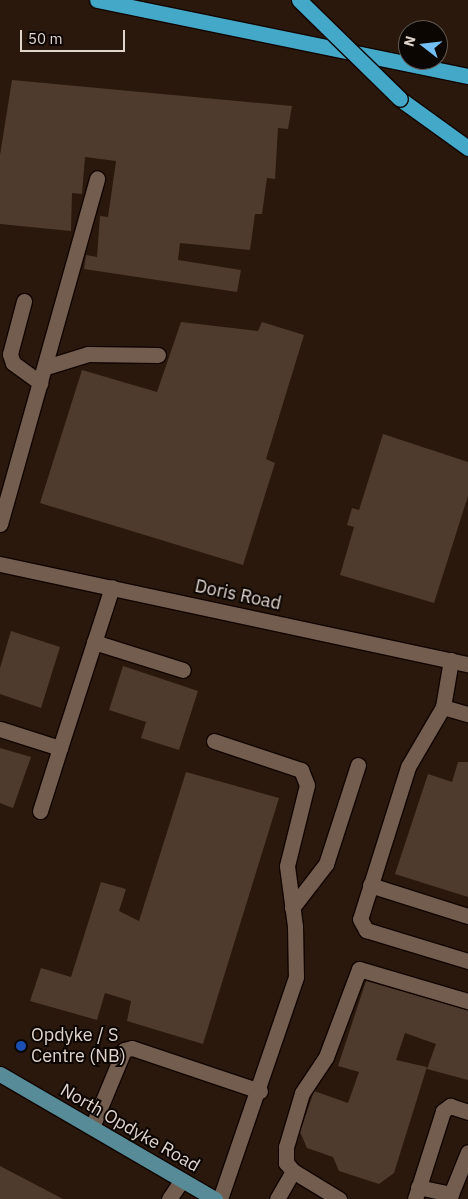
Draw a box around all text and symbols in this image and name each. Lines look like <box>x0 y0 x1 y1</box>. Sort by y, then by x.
scale bar <box>22 20 128 52</box>
north arrow <box>398 20 448 70</box>
text: 50 m <box>28 29 63 48</box>
text: N <box>399 34 420 49</box>
street label: Doris Road <box>193 575 283 615</box>
place label: Opdyke / S Centre (NB) <box>31 1025 126 1068</box>
marker: Opdyke / S Centre (NB) <box>15 1040 27 1052</box>
street label: North Opdyke Road <box>56 1079 204 1177</box>

